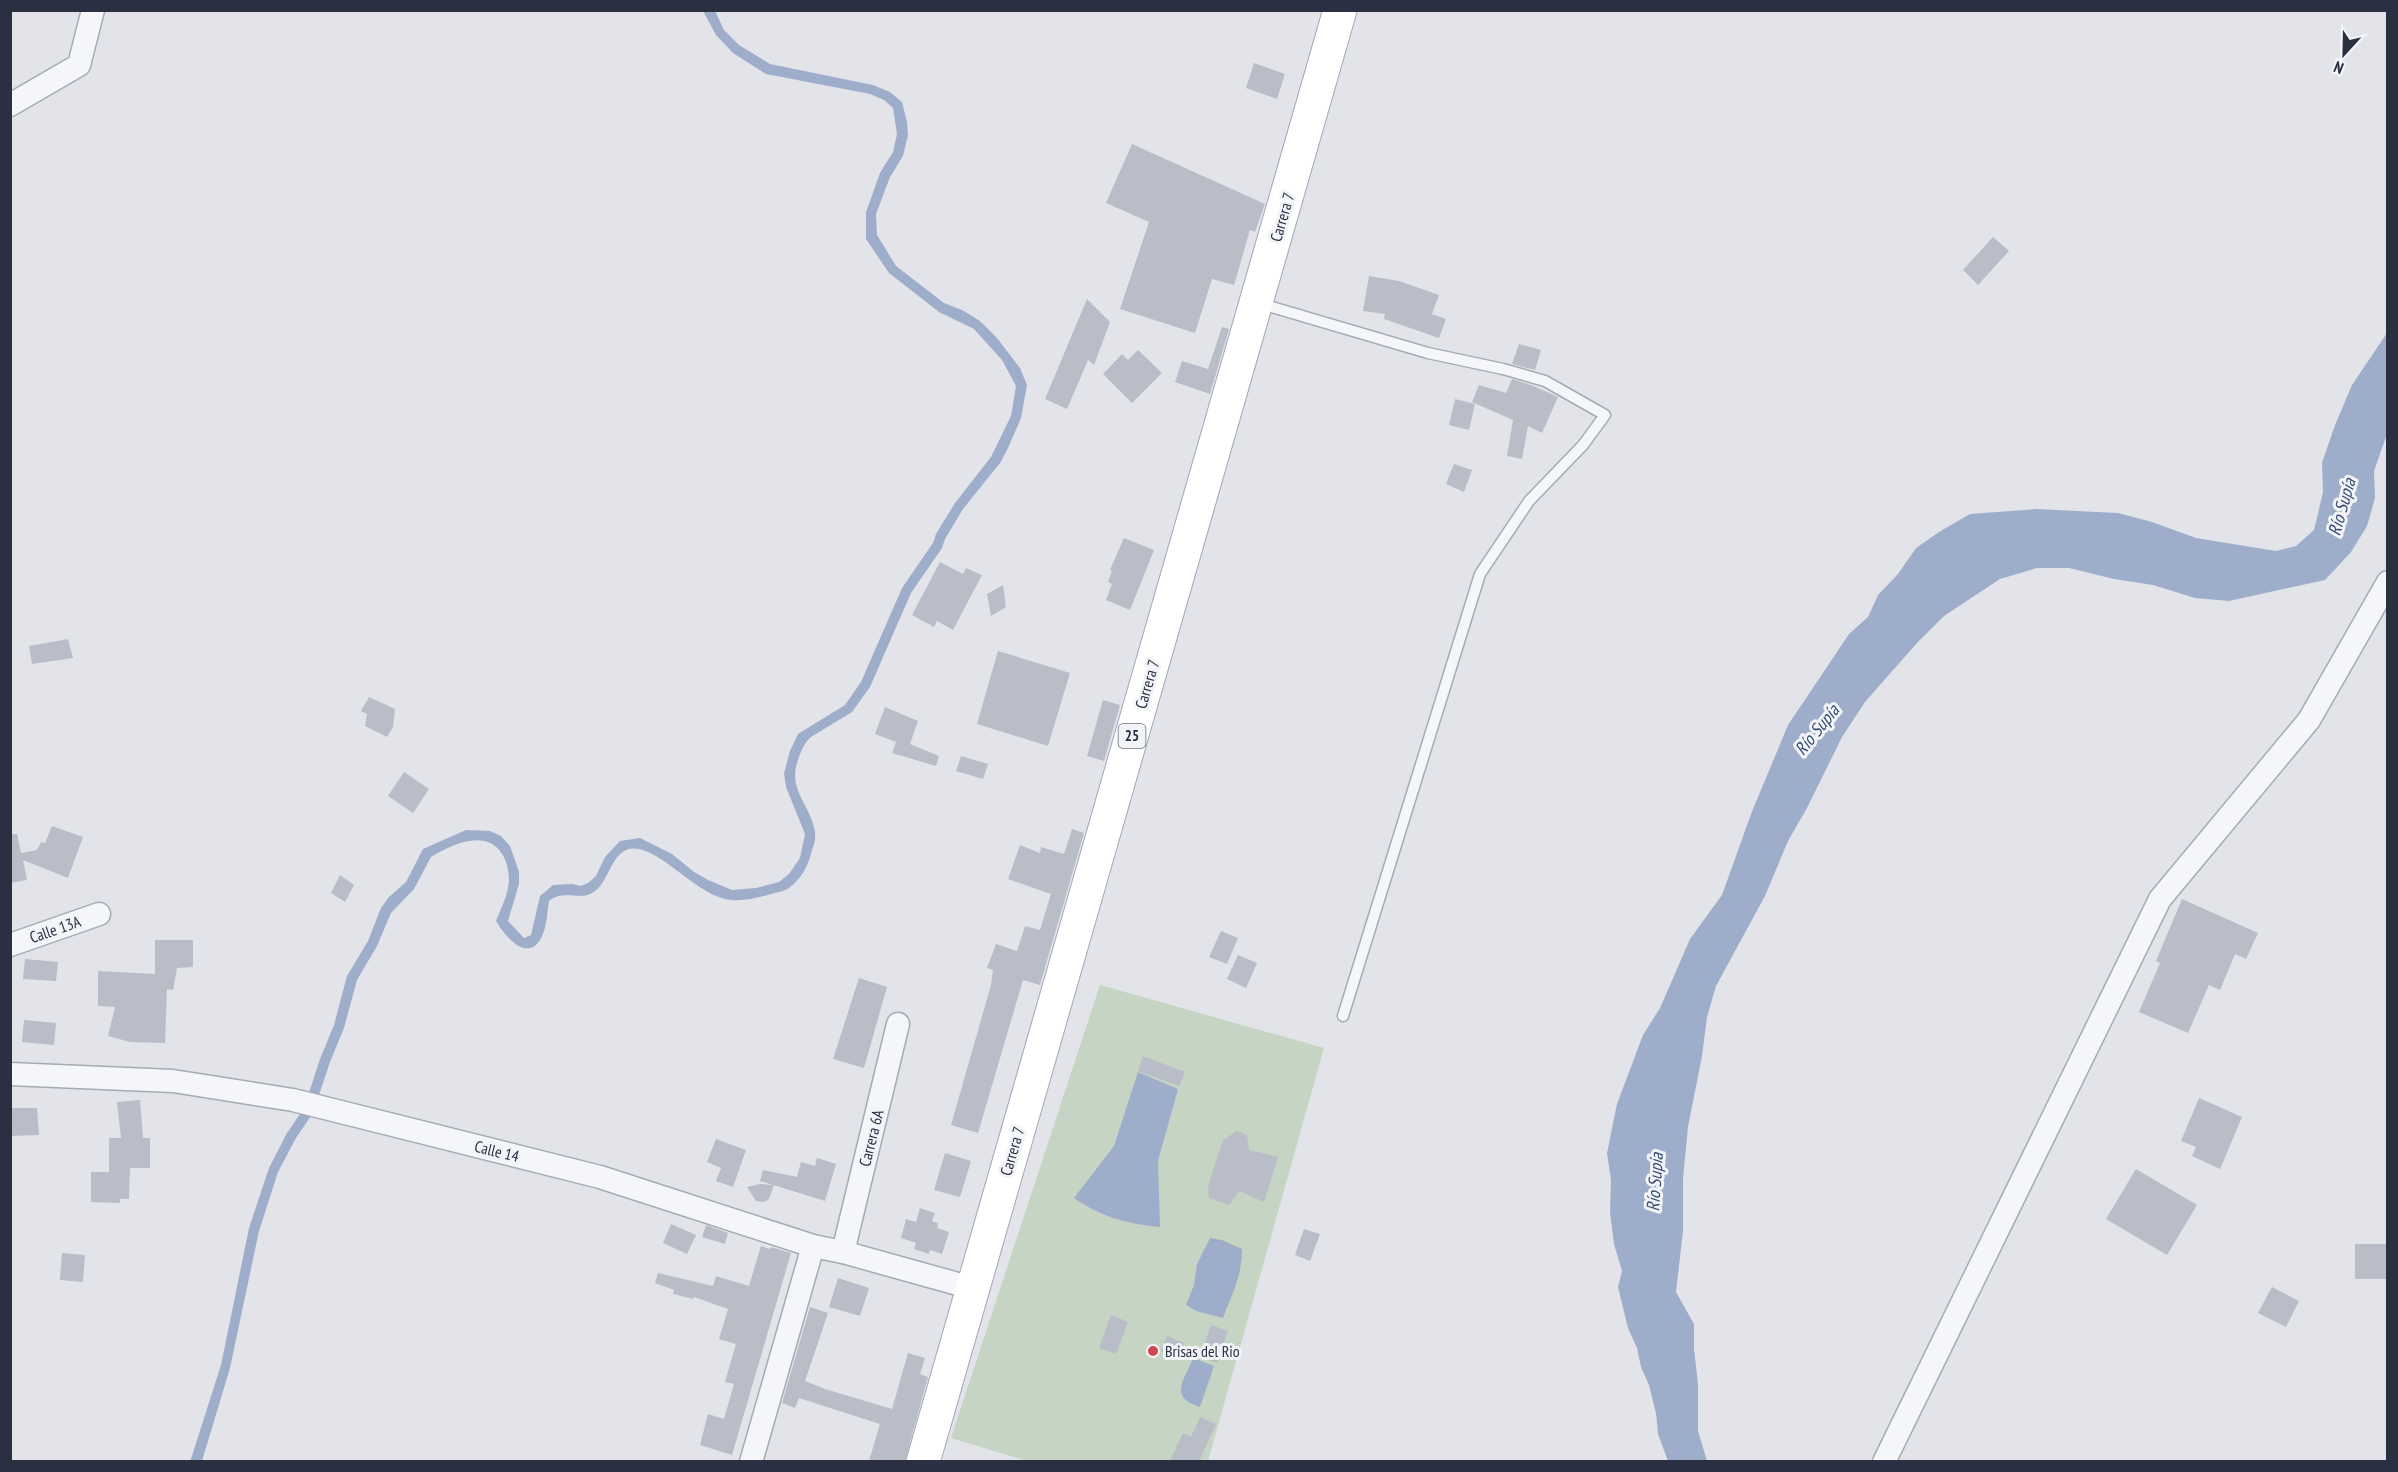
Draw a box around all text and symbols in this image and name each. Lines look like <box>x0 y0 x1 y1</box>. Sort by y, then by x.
north arrow <box>2314 24 2374 84</box>
text: N <box>2331 57 2346 79</box>
street label: Carrera 7 <box>1265 190 1299 244</box>
water label: Río Supía <box>2322 475 2361 538</box>
street label: Carrera 7 <box>1130 657 1164 711</box>
water label: Río Supía <box>1789 699 1844 760</box>
road number: 25 <box>1118 724 1146 748</box>
street label: Calle 13A <box>27 911 84 947</box>
street label: Carrera 6A <box>854 1107 888 1168</box>
street label: Carrera 7 <box>995 1124 1029 1178</box>
street label: Calle 14 <box>473 1136 521 1166</box>
water label: Río Supía <box>1641 1151 1668 1212</box>
place label: Brisas del Rio <box>1165 1341 1240 1361</box>
marker: Brisas del Rio <box>1146 1344 1160 1358</box>

